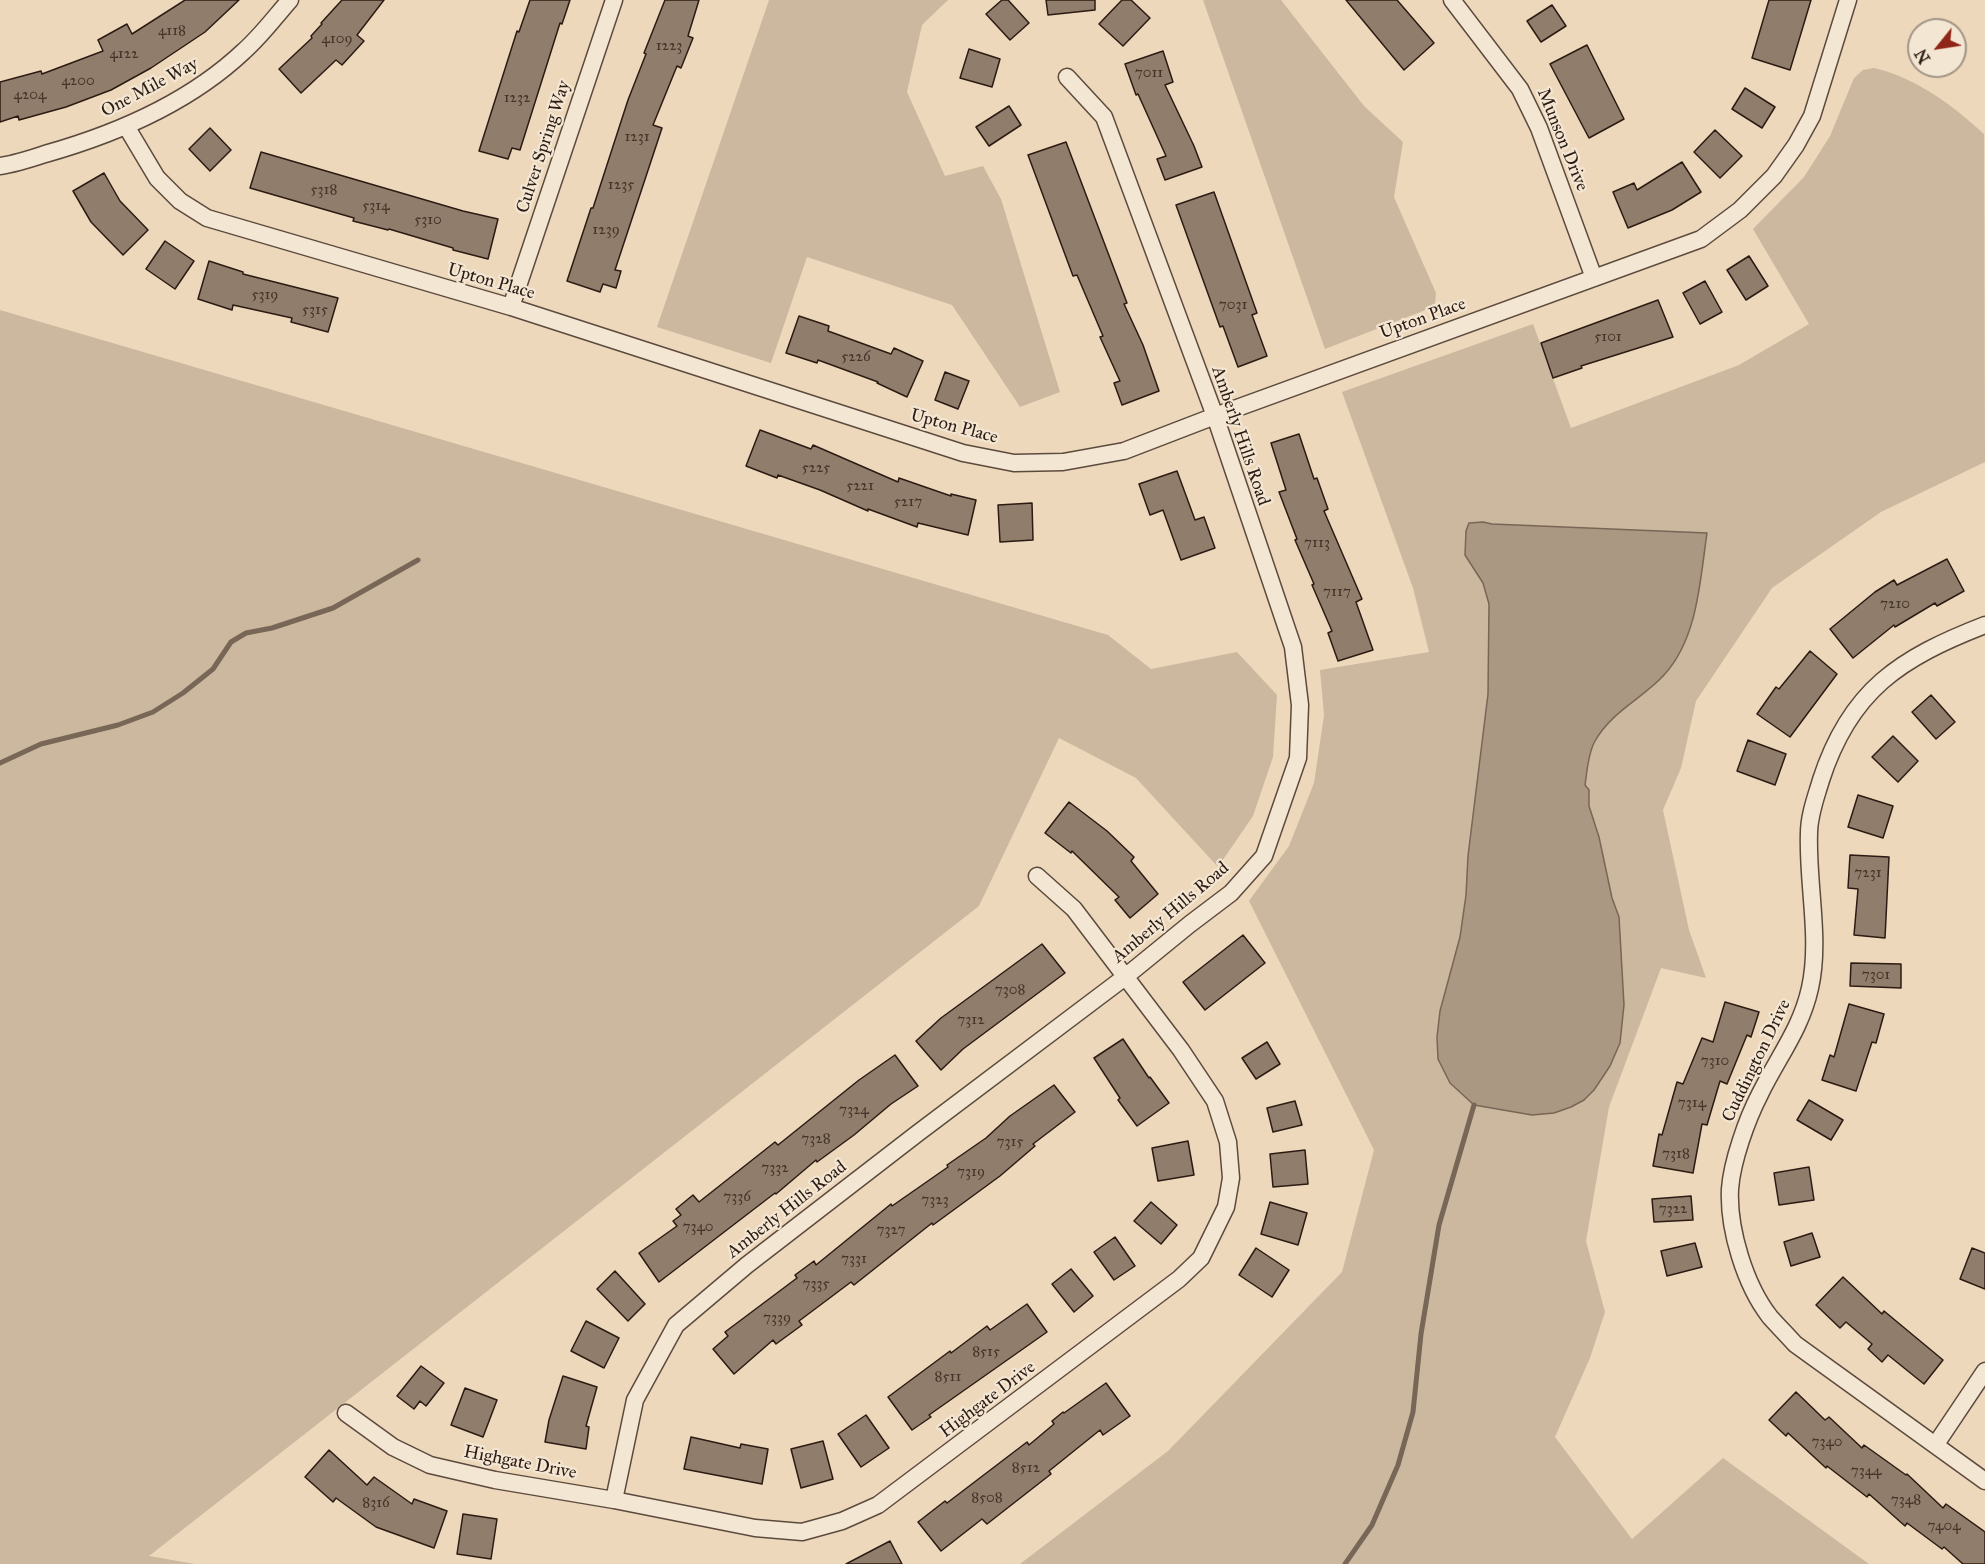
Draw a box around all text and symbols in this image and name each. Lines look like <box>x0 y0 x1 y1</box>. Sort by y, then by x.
north arrow <box>1907 18 1967 78</box>
house number: 4118 <box>158 22 186 40</box>
house number: 4109 <box>321 30 353 48</box>
house number: 1223 <box>656 37 682 55</box>
house number: 4122 <box>109 45 139 63</box>
text: N <box>1911 46 1934 67</box>
street label: One Mile Way <box>98 53 202 123</box>
house number: 7011 <box>1135 64 1163 82</box>
house number: 4200 <box>61 72 95 90</box>
street label: Culver Spring Way <box>512 78 576 216</box>
house number: 4204 <box>14 86 46 104</box>
street label: Munson Drive <box>1532 86 1592 194</box>
house number: 1232 <box>504 89 530 107</box>
house number: 1231 <box>624 128 650 146</box>
house number: 1235 <box>608 176 634 194</box>
house number: 5318 <box>311 181 337 199</box>
house number: 5314 <box>362 197 390 215</box>
house number: 5310 <box>414 211 442 229</box>
house number: 1239 <box>592 221 620 239</box>
street label: Upton Place <box>445 259 537 305</box>
house number: 5319 <box>252 286 278 304</box>
street label: Upton Place <box>1377 293 1469 345</box>
house number: 7031 <box>1219 296 1247 314</box>
house number: 5315 <box>302 301 328 319</box>
house number: 5101 <box>1594 328 1622 346</box>
house number: 5226 <box>841 348 871 366</box>
street label: Amberly Hills Road <box>1206 363 1274 509</box>
street label: Upton Place <box>908 405 1000 449</box>
house number: 5225 <box>802 459 830 477</box>
house number: 5221 <box>846 477 874 495</box>
house number: 5217 <box>894 493 922 511</box>
house number: 7113 <box>1304 534 1330 552</box>
house number: 7117 <box>1323 583 1351 601</box>
house number: 7210 <box>1880 595 1910 613</box>
street label: Amberly Hills Road <box>1108 858 1234 968</box>
house number: 7231 <box>1854 864 1882 882</box>
house number: 7301 <box>1862 966 1890 984</box>
house number: 7308 <box>995 981 1025 999</box>
street label: Cuddington Drive <box>1718 996 1796 1126</box>
house number: 7312 <box>957 1011 985 1029</box>
house number: 7310 <box>1701 1052 1729 1070</box>
house number: 7314 <box>1678 1094 1706 1112</box>
house number: 7324 <box>839 1101 869 1119</box>
house number: 7328 <box>801 1130 831 1148</box>
house number: 7315 <box>997 1133 1023 1151</box>
house number: 7318 <box>1662 1145 1690 1163</box>
street label: Amberly Hills Road <box>723 1157 851 1263</box>
house number: 7332 <box>761 1159 789 1177</box>
house number: 7319 <box>957 1163 985 1181</box>
house number: 7336 <box>723 1188 751 1206</box>
house number: 7323 <box>921 1191 949 1209</box>
house number: 7322 <box>1659 1200 1687 1218</box>
house number: 7340 <box>682 1218 714 1236</box>
house number: 7327 <box>876 1221 906 1239</box>
house number: 7331 <box>841 1250 867 1268</box>
house number: 7335 <box>803 1275 829 1293</box>
house number: 7339 <box>763 1309 791 1327</box>
house number: 8515 <box>972 1343 1000 1361</box>
street label: Highgate Drive <box>936 1357 1040 1443</box>
house number: 8511 <box>935 1368 961 1386</box>
house number: 7340 <box>1811 1433 1843 1451</box>
street label: Highgate Drive <box>462 1441 578 1485</box>
house number: 8512 <box>1012 1459 1040 1477</box>
house number: 7344 <box>1851 1462 1881 1480</box>
house number: 8508 <box>971 1489 1003 1507</box>
house number: 7348 <box>1891 1491 1921 1509</box>
house number: 8316 <box>362 1494 390 1512</box>
house number: 7404 <box>1927 1517 1961 1535</box>

